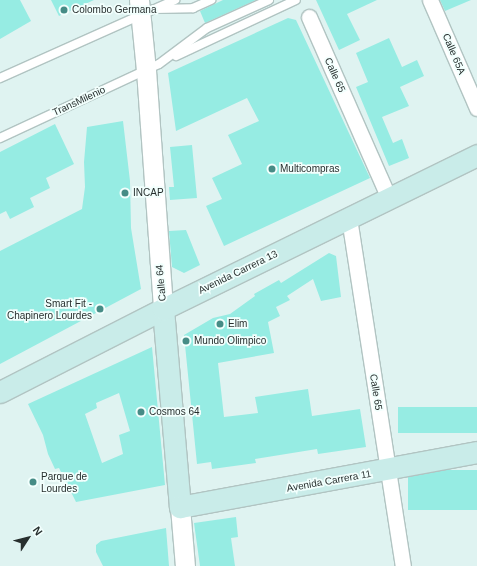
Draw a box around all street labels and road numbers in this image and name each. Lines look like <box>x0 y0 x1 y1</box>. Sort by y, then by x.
street label: Calle 65A <box>440 32 468 76</box>
street label: Calle 65 <box>322 56 348 94</box>
street label: TransMilenio <box>51 84 107 118</box>
street label: Avenida Carrera 13 <box>196 248 280 296</box>
street label: Calle 64 <box>153 264 169 302</box>
street label: Calle 65 <box>367 373 385 411</box>
street label: Avenida Carrera 11 <box>286 468 372 494</box>

